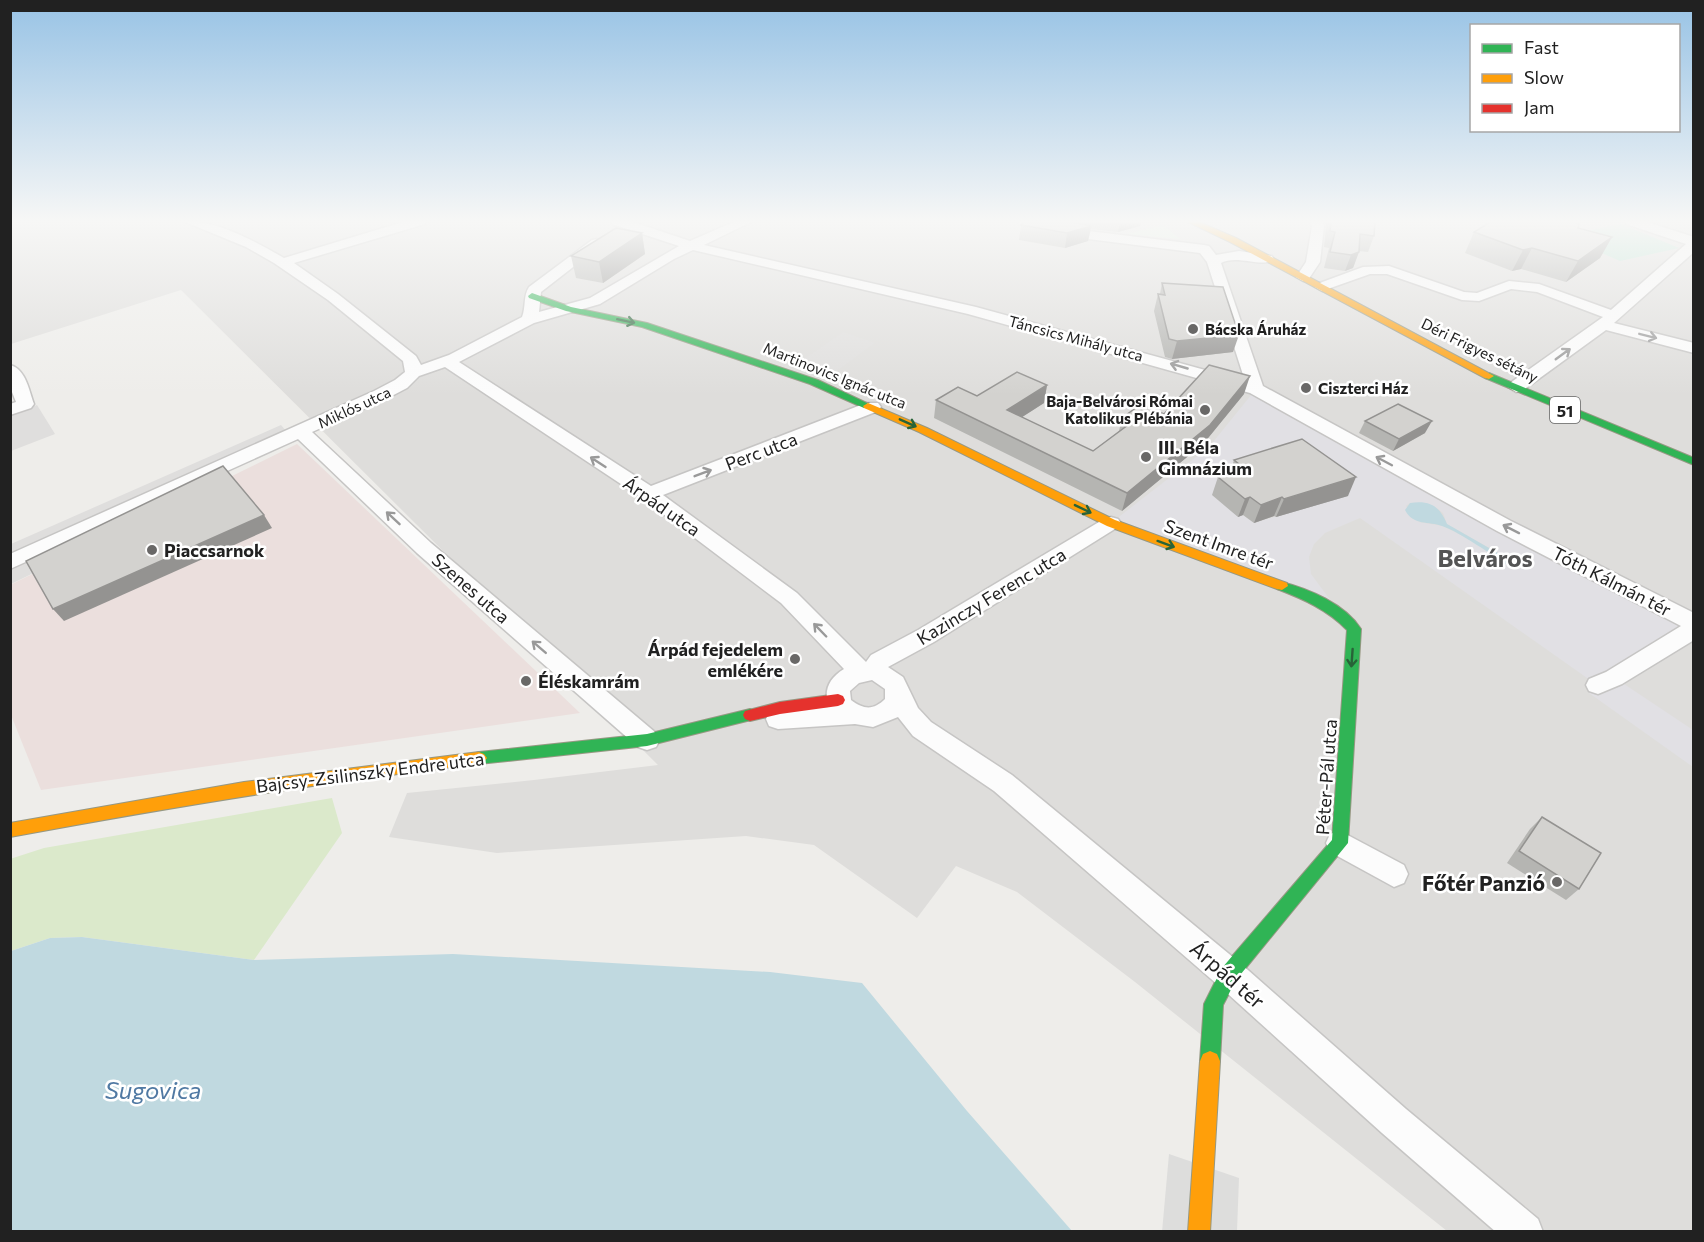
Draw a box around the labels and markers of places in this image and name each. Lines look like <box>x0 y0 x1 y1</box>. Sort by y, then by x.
place label: Bácska Áruház <box>1205 320 1306 338</box>
marker: Bácska Áruház <box>1186 322 1200 336</box>
place label: Ciszterci Ház <box>1318 379 1409 397</box>
marker: Ciszterci Ház <box>1299 381 1313 395</box>
place label: Baja-Belvárosi Római Katolikus Plébánia <box>1046 392 1193 427</box>
marker: Baja-Belvárosi Római Katolikus Plébánia <box>1198 403 1212 417</box>
place label: III. Béla Gimnázium <box>1158 436 1252 479</box>
marker: III. Béla Gimnázium <box>1139 450 1153 464</box>
place label: Piaccsarnok <box>164 539 265 561</box>
marker: Piaccsarnok <box>145 543 159 557</box>
place label: Árpád fejedelem emlékére <box>648 638 783 681</box>
marker: Árpád fejedelem emlékére <box>788 652 802 666</box>
place label: Éléskamrám <box>538 670 639 692</box>
marker: Éléskamrám <box>519 674 533 688</box>
place label: Főtér Panzió <box>1422 870 1545 895</box>
marker: Főtér Panzió <box>1550 875 1564 889</box>

